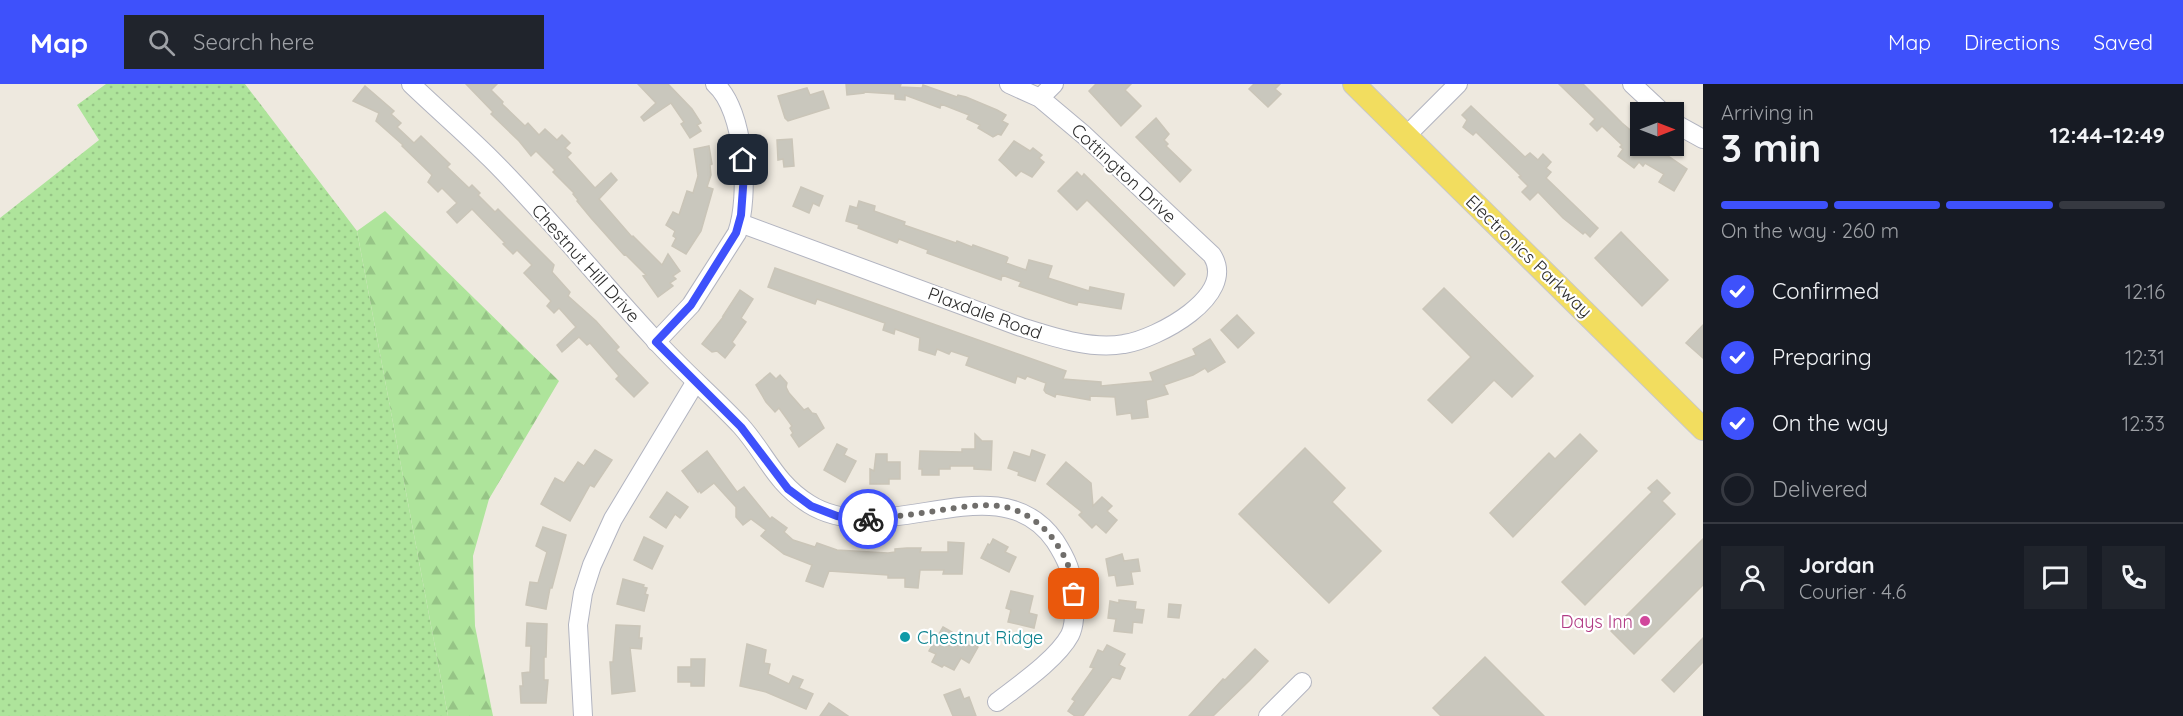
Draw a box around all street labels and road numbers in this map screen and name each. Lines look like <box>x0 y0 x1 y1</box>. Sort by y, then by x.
street label: Cottington Drive <box>1066 118 1182 228</box>
street label: Electronics Parkway <box>1461 190 1597 322</box>
street label: Chestnut Hill Drive <box>527 199 645 327</box>
street label: Plaxdale Road <box>925 282 1045 344</box>

